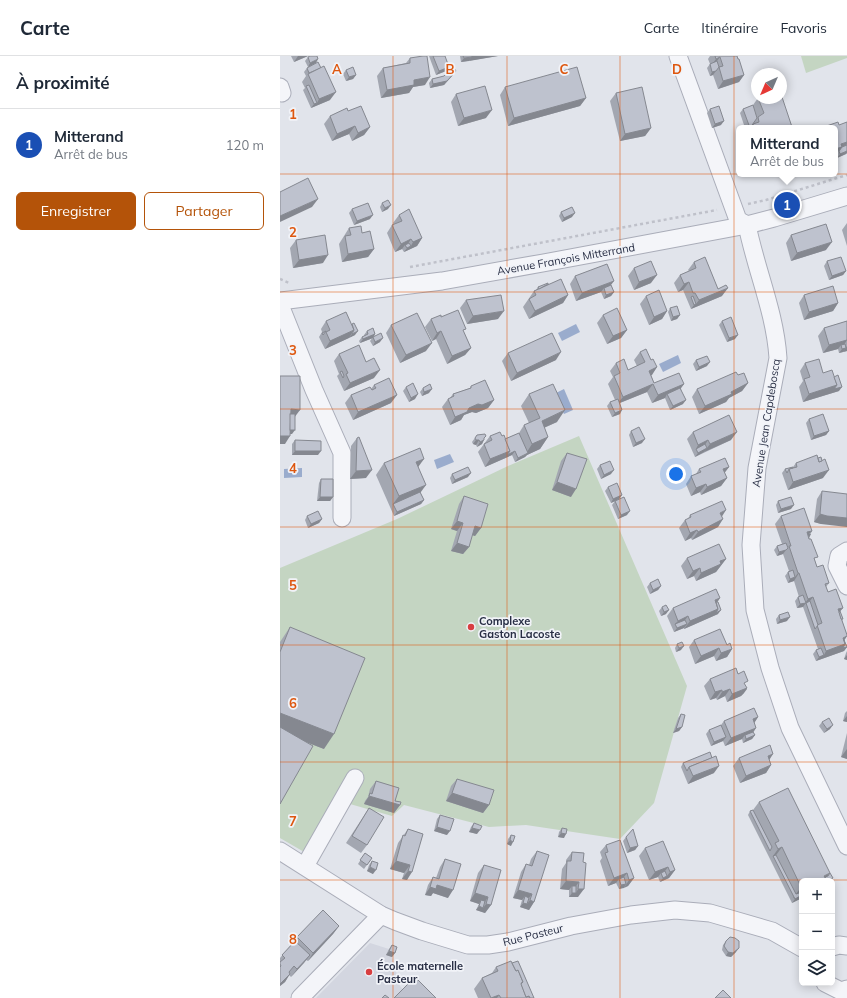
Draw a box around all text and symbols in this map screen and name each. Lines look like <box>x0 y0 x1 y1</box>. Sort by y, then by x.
text: Carte <box>20 16 70 40</box>
text: Carte <box>644 19 679 37</box>
text: Itinéraire <box>701 19 758 37</box>
text: Favoris <box>780 19 827 37</box>
text: A <box>332 61 342 77</box>
text: B <box>446 61 455 77</box>
text: C <box>560 61 569 77</box>
text: D <box>672 61 682 77</box>
north arrow <box>751 68 787 104</box>
text: À proximité <box>16 72 110 93</box>
text: 1 <box>289 106 297 122</box>
popup <box>736 125 838 177</box>
text: Mitterand <box>54 127 124 146</box>
text: Mitterand <box>750 134 820 153</box>
text: 1 <box>25 137 33 153</box>
text: 120 m <box>226 137 264 153</box>
text: Arrêt de bus <box>54 146 128 162</box>
text: Arrêt de bus <box>750 153 824 169</box>
pin: 1 <box>774 190 800 220</box>
button: Enregistrer <box>16 192 136 230</box>
button: Partager <box>144 192 264 230</box>
text: 2 <box>289 224 297 240</box>
street label: Avenue François Mitterrand <box>496 240 636 278</box>
text: 3 <box>289 342 297 358</box>
street label: Avenue Jean Capdeboscq <box>749 358 783 488</box>
text: 4 <box>289 460 297 476</box>
your location <box>666 464 686 484</box>
text: 5 <box>289 577 297 593</box>
place label: Complexe Gaston Lacoste <box>479 614 560 641</box>
marker: Complexe Gaston Lacoste <box>466 622 476 632</box>
text: 6 <box>289 695 297 711</box>
text: 7 <box>289 813 297 829</box>
map controls <box>799 878 835 986</box>
button: + <box>799 878 835 914</box>
button: − <box>799 914 835 950</box>
street label: Rue Pasteur <box>501 921 565 949</box>
text: 8 <box>289 931 297 947</box>
button: layers <box>799 950 835 986</box>
place label: École maternelle Pasteur <box>377 959 463 986</box>
marker: École maternelle Pasteur <box>364 967 374 977</box>

